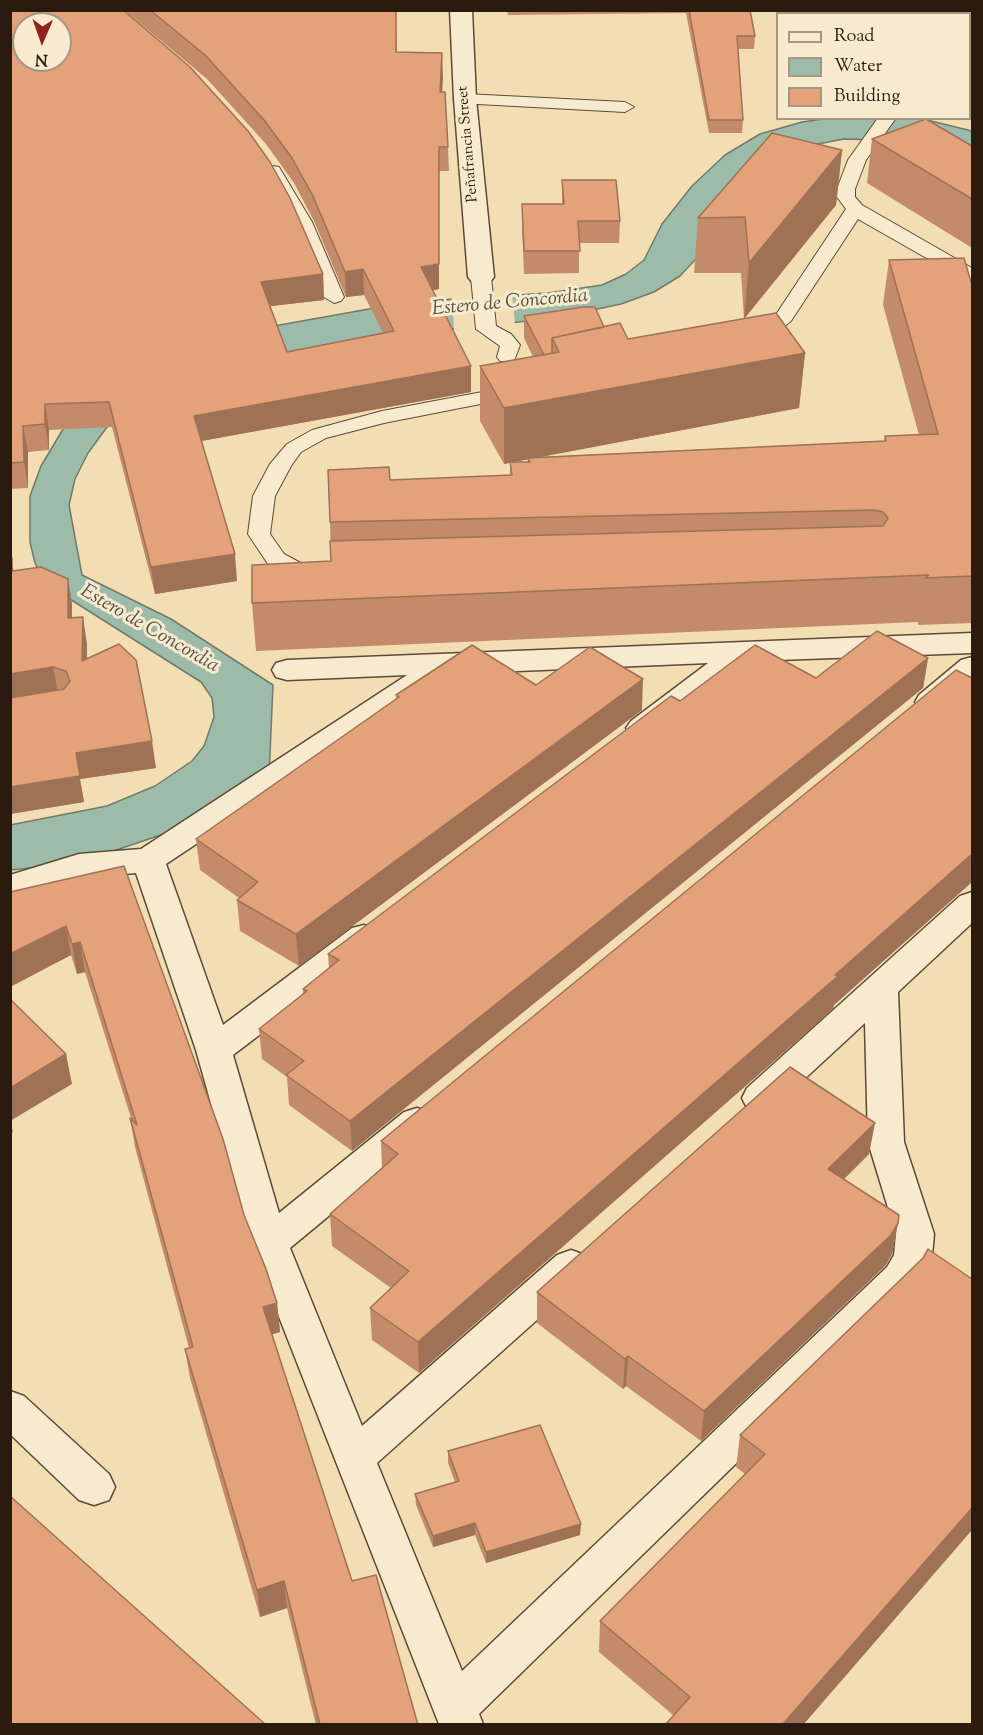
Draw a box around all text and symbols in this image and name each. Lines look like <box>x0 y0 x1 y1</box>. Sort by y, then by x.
north arrow <box>12 12 72 72</box>
legend <box>776 12 971 120</box>
text: Road <box>834 24 874 50</box>
text: N <box>35 47 48 70</box>
text: Water <box>834 54 882 80</box>
text: Building <box>834 84 900 110</box>
street label: Peñafrancia Street <box>455 85 483 203</box>
water label: Estero de Concordia <box>431 285 589 323</box>
water label: Estero de Concordia <box>75 580 223 680</box>

